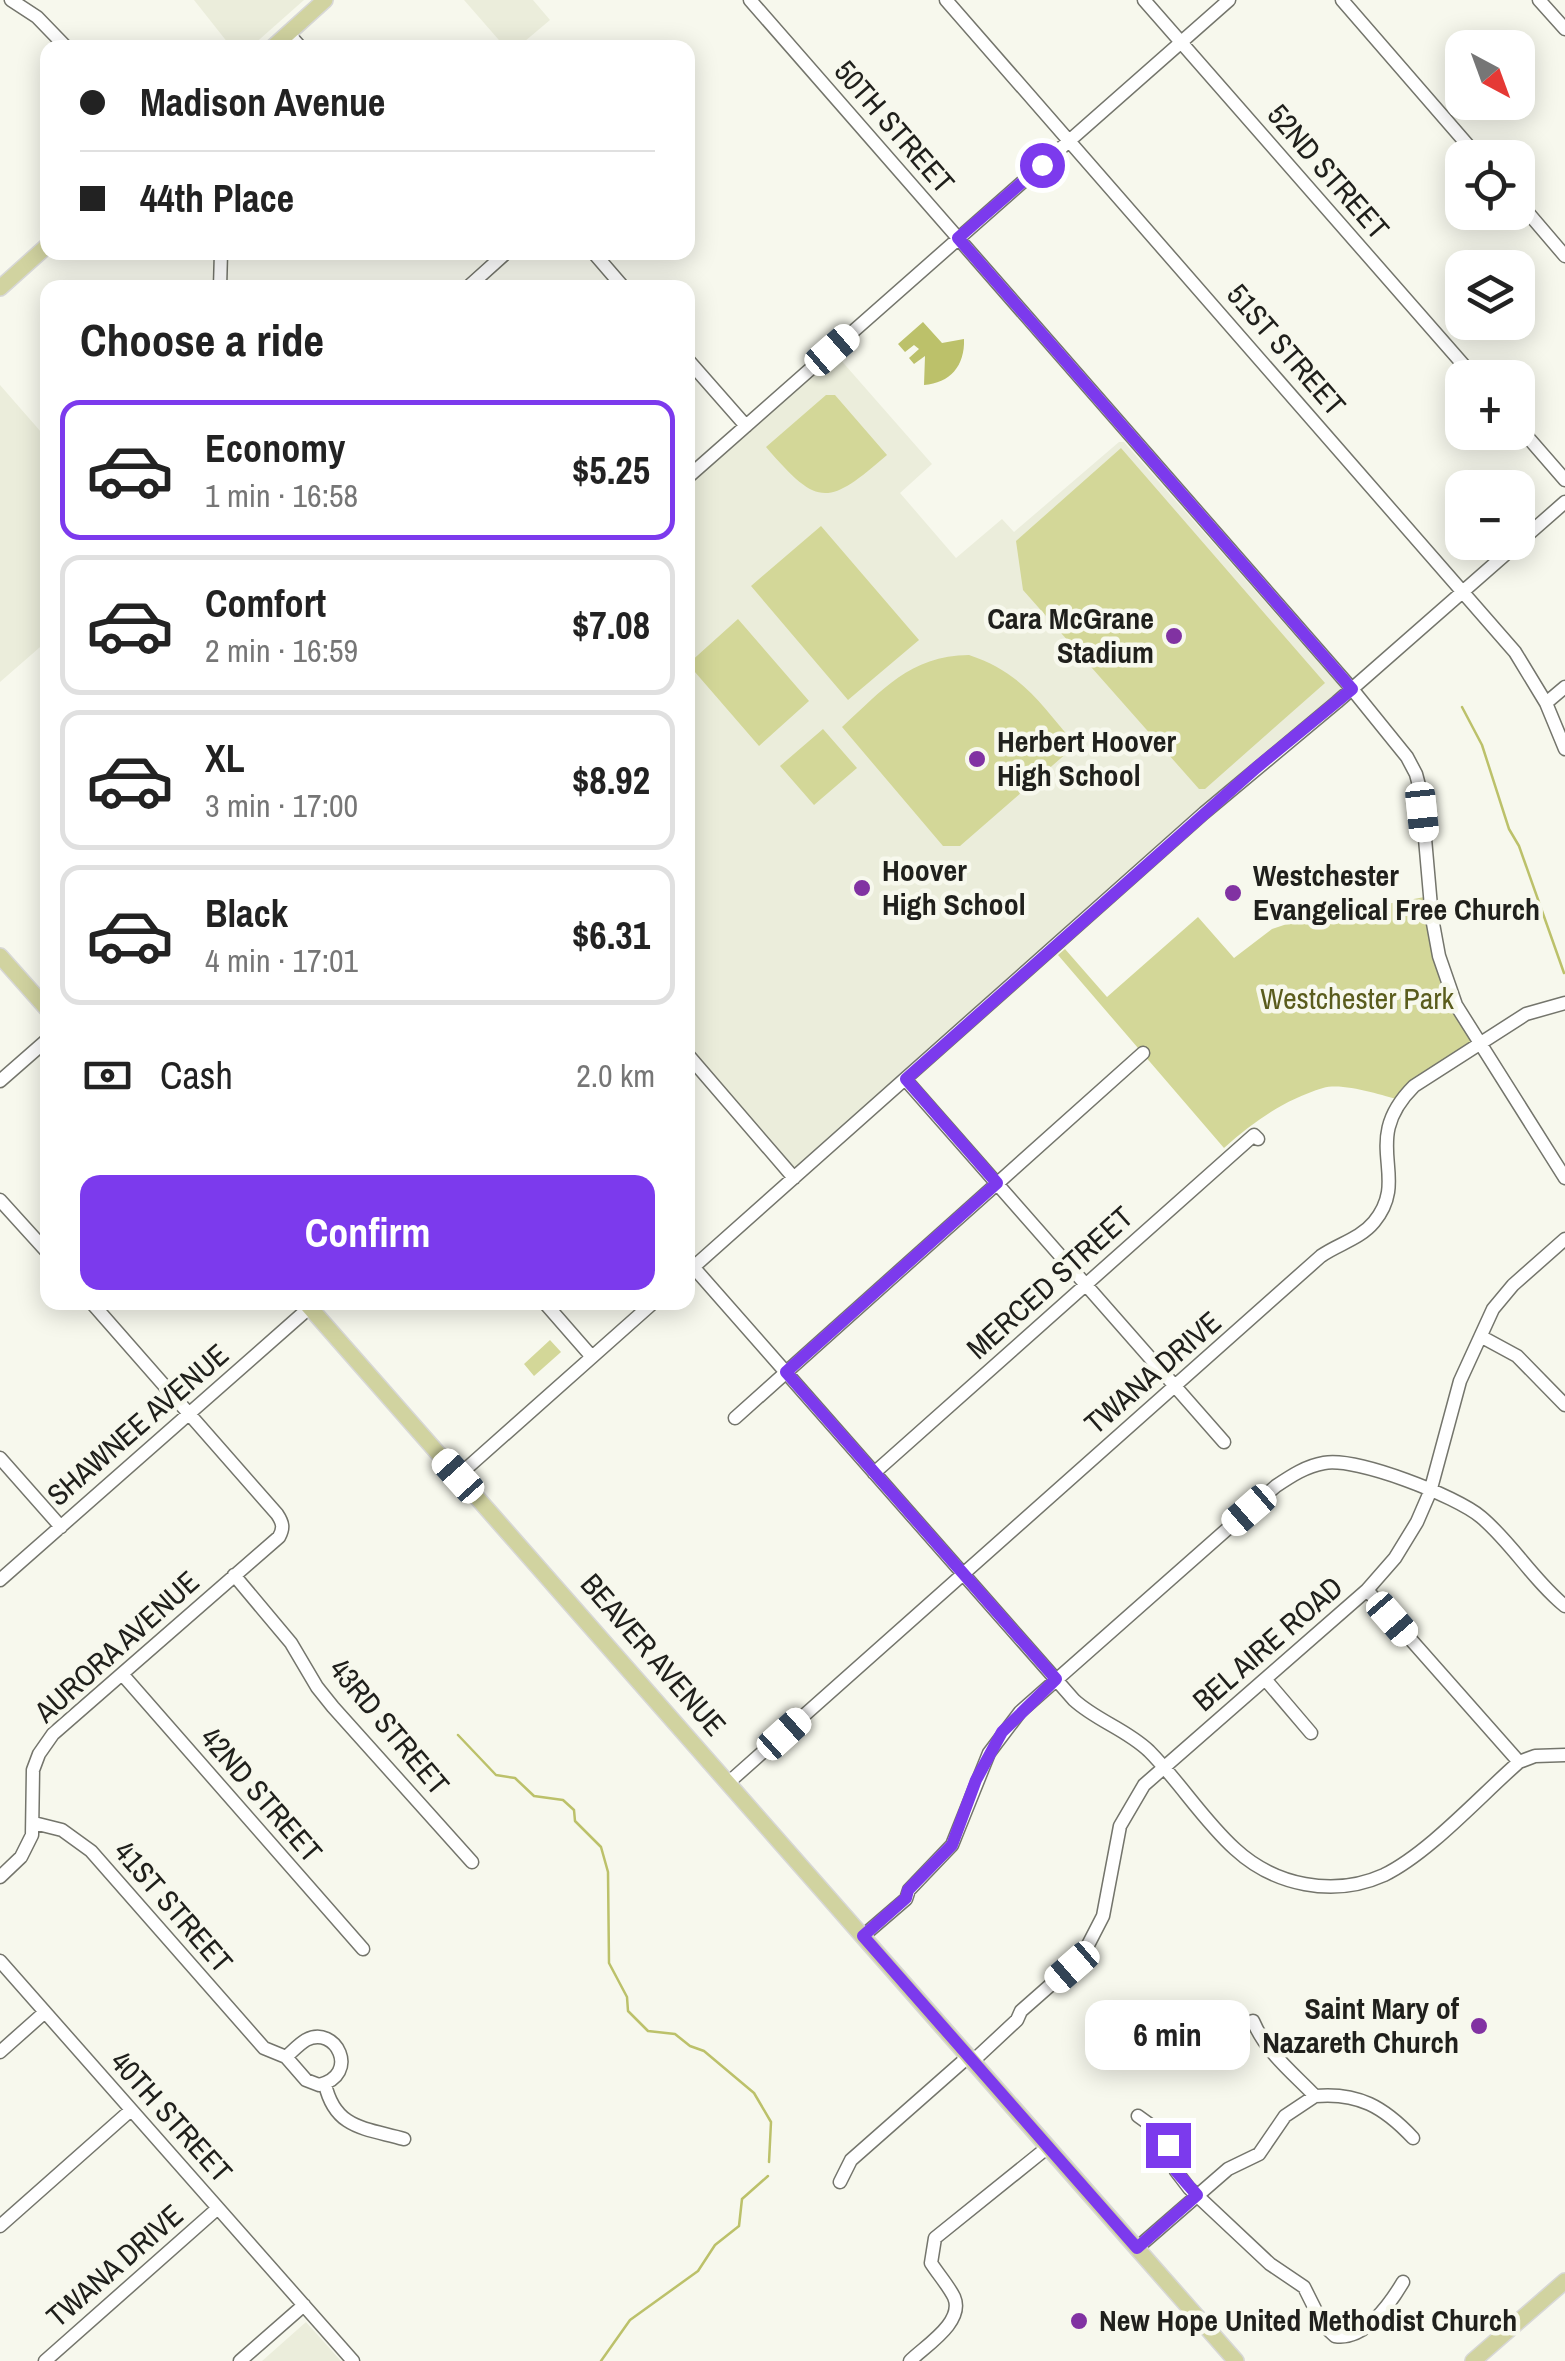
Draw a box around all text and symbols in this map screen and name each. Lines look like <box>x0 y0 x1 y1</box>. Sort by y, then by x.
north arrow <box>1445 30 1535 120</box>
map controls <box>1445 30 1535 560</box>
street label: 50TH STREET <box>826 51 964 201</box>
text: Madison Avenue <box>140 77 385 128</box>
street label: 52ND STREET <box>1259 95 1399 247</box>
button: locate <box>1445 140 1535 230</box>
route start <box>1020 143 1065 188</box>
text: 44th Place <box>140 173 294 224</box>
button: layers <box>1445 250 1535 340</box>
street label: 51ST STREET <box>1218 275 1355 424</box>
text: Choose a ride <box>80 309 324 370</box>
car <box>800 319 864 381</box>
button: + <box>1445 360 1535 450</box>
text: Economy <box>205 423 345 474</box>
icon: car <box>85 425 175 515</box>
text: $5.25 <box>572 445 650 496</box>
button: − <box>1445 470 1535 560</box>
text: 1 min · 16:58 <box>205 474 358 517</box>
text: Comfort <box>205 578 326 629</box>
icon: car <box>85 580 175 670</box>
place label: Cara McGrane Stadium <box>987 598 1154 672</box>
text: $7.08 <box>572 600 650 651</box>
marker: Cara McGrane Stadium <box>1163 625 1185 647</box>
text: 2 min · 16:59 <box>205 629 358 672</box>
place label: Herbert Hoover High School <box>997 721 1176 795</box>
text: XL <box>205 733 245 784</box>
icon: car <box>85 735 175 825</box>
marker: Herbert Hoover High School <box>966 748 988 770</box>
text: $8.92 <box>572 755 650 806</box>
car <box>1404 781 1440 843</box>
text: 3 min · 17:00 <box>205 784 358 827</box>
place label: Hoover High School <box>882 850 1026 924</box>
place label: Westchester Evangelical Free Church <box>1253 855 1540 929</box>
marker: Hoover High School <box>851 877 873 899</box>
marker: Westchester Evangelical Free Church <box>1222 882 1244 904</box>
text: Black <box>205 888 288 939</box>
icon: car <box>85 890 175 980</box>
text: $6.31 <box>572 910 650 961</box>
text: 4 min · 17:01 <box>205 939 358 982</box>
park label: Westchester Park <box>1260 978 1455 1018</box>
icon: cash <box>80 1048 135 1103</box>
text: Cash <box>160 1050 233 1101</box>
text: 2.0 km <box>576 1054 655 1097</box>
button: Confirm <box>80 1175 655 1290</box>
street label: MERCED STREET <box>958 1197 1141 1368</box>
street label: TWANA DRIVE <box>1076 1302 1229 1443</box>
street label: SHAWNEE AVENUE <box>38 1334 237 1514</box>
car <box>427 1444 489 1508</box>
car <box>1217 1479 1281 1541</box>
street label: AURORA AVENUE <box>25 1562 207 1732</box>
street label: BEAVER AVENUE <box>572 1565 735 1744</box>
street label: BEL AIRE ROAD <box>1184 1567 1351 1719</box>
car <box>1361 1587 1423 1651</box>
street label: 43RD STREET <box>321 1650 459 1803</box>
car <box>752 1703 816 1765</box>
street label: 42ND STREET <box>192 1718 332 1870</box>
street label: 41ST STREET <box>105 1832 242 1981</box>
car <box>1040 1936 1104 1998</box>
place label: Saint Mary of Nazareth Church <box>1262 1988 1460 2062</box>
callout: 6 min <box>1086 2000 1250 2070</box>
text: 6 min <box>1133 2013 1202 2056</box>
marker: Saint Mary of Nazareth Church <box>1468 2015 1490 2037</box>
street label: 40TH STREET <box>102 2042 241 2191</box>
route end <box>1146 2123 1191 2168</box>
street label: TWANA DRIVE <box>38 2195 191 2336</box>
place label: New Hope United Methodist Church <box>1099 2300 1517 2340</box>
marker: New Hope United Methodist Church <box>1068 2310 1090 2332</box>

